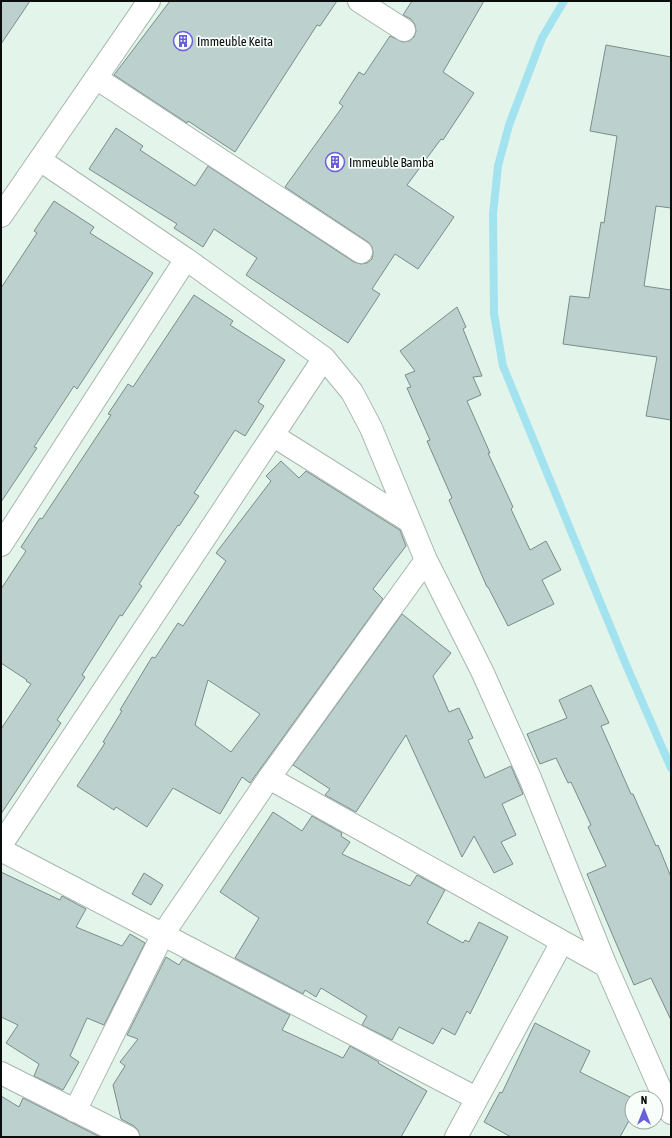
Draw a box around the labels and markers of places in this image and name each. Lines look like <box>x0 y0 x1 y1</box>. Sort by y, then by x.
building icon: Immeuble Keita <box>172 30 194 52</box>
place label: Immeuble Keita <box>197 34 273 49</box>
building icon: Immeuble Bamba <box>324 151 346 173</box>
place label: Immeuble Bamba <box>349 155 434 170</box>

